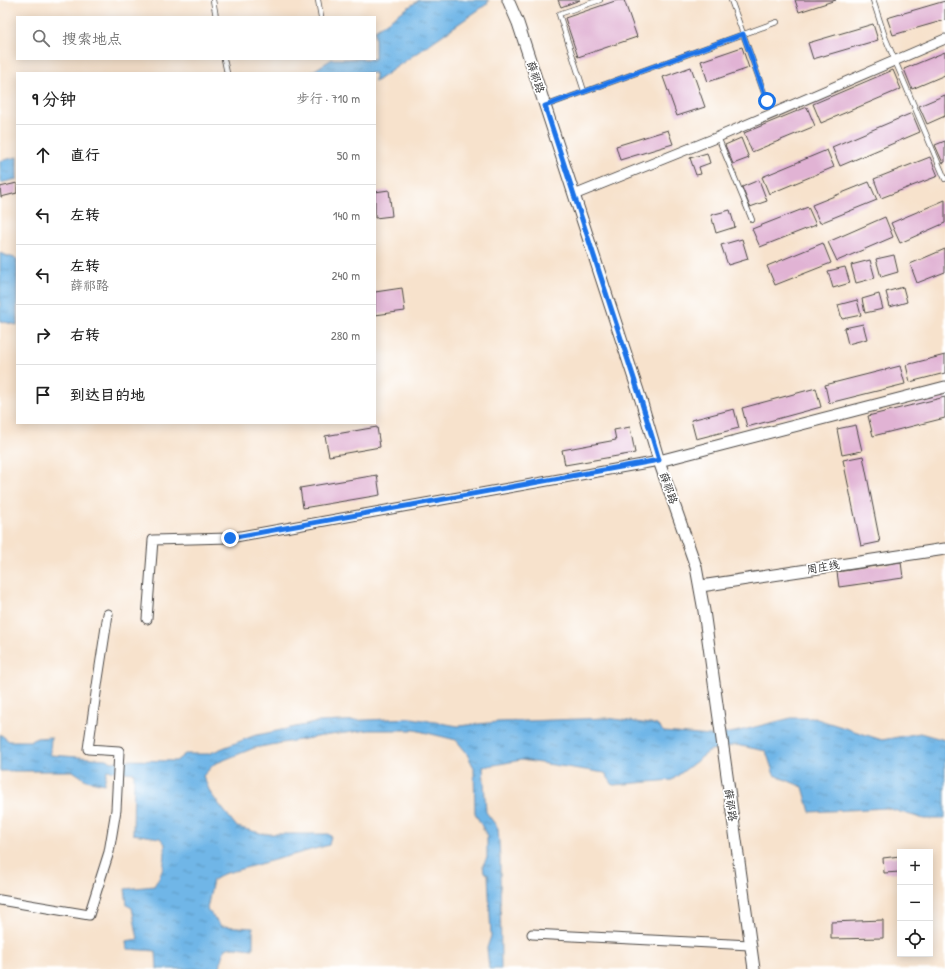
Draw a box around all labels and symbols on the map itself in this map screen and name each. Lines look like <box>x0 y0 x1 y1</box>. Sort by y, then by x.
street label: 薛祁路 <box>524 59 548 95</box>
route start <box>758 92 776 110</box>
street label: 薛祁路 <box>657 470 681 506</box>
route end <box>221 529 239 547</box>
street label: 周庄线 <box>806 558 840 576</box>
street label: 薛祁路 <box>722 788 740 822</box>

